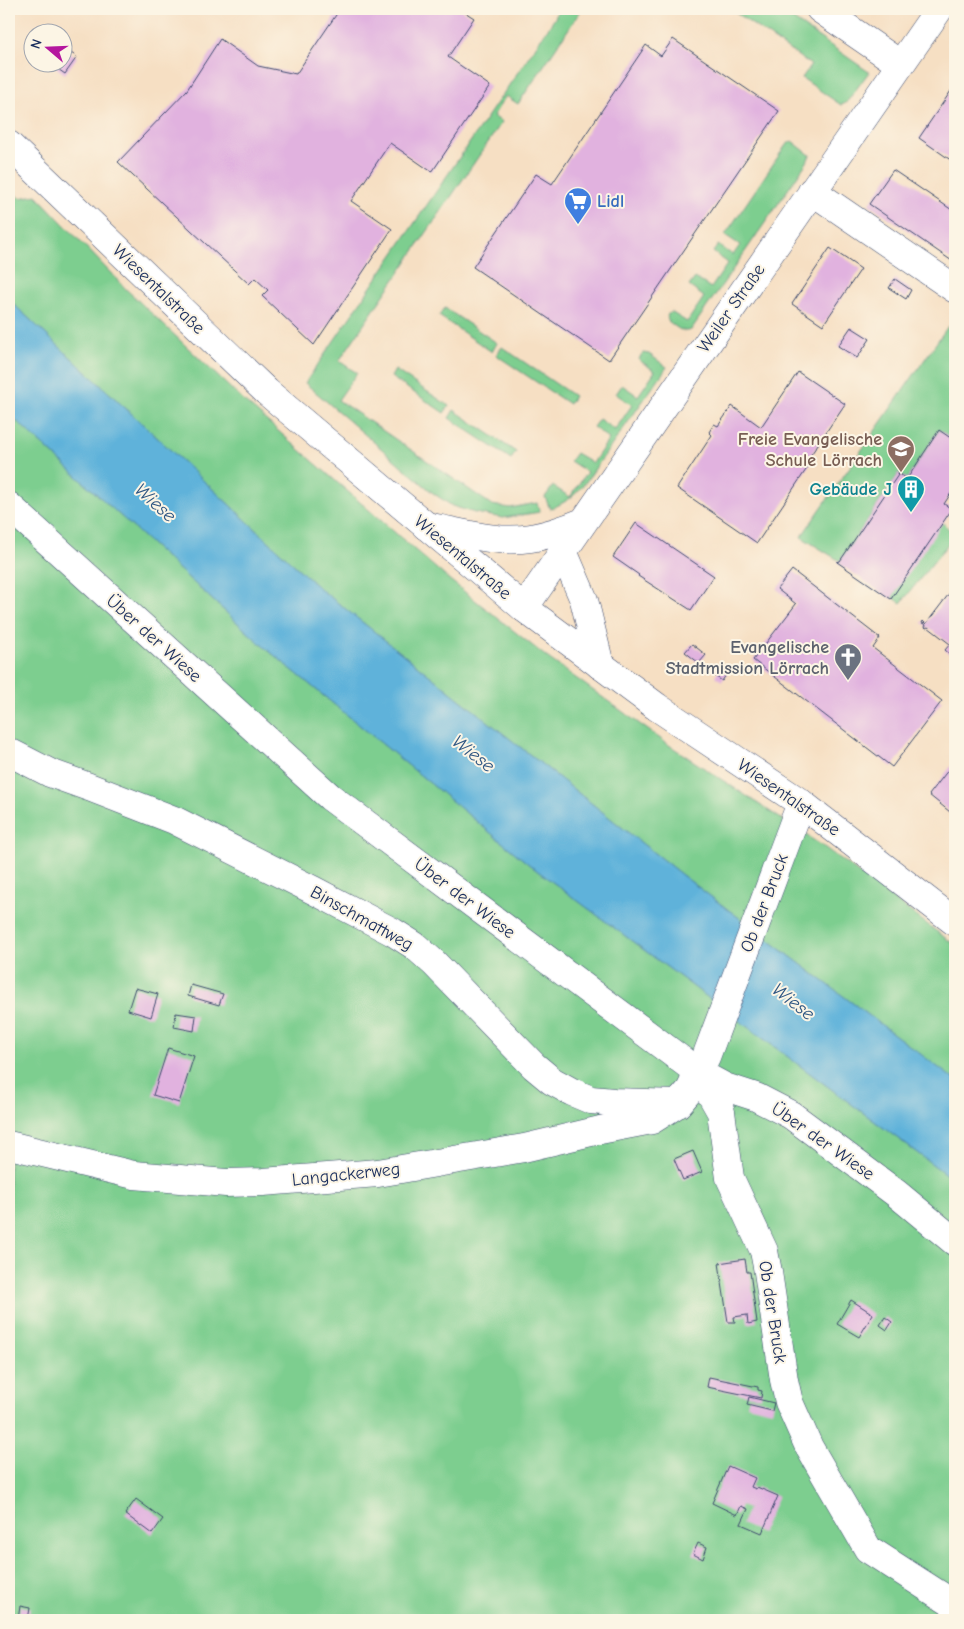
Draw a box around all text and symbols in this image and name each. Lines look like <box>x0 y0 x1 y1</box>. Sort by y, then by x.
north arrow <box>22 22 72 72</box>
text: N <box>27 37 46 51</box>
supermarket icon: Lidl <box>563 186 593 225</box>
place label: Lidl <box>597 191 624 212</box>
street label: Wiesentalstraße <box>108 240 209 339</box>
street label: Weiler Straße <box>693 260 770 357</box>
place label: Freie Evangelische Schule Lörrach <box>738 429 882 471</box>
school or university icon: Freie Evangelische Schule Lörrach <box>886 434 916 473</box>
building icon: Gebäude J <box>896 474 926 513</box>
water label: Wiese <box>130 479 181 527</box>
place label: Gebäude J <box>809 479 892 500</box>
street label: Wiesentalstraße <box>410 511 515 604</box>
street label: Über der Wiese <box>102 590 206 687</box>
place label: Evangelische Stadtmission Lörrach <box>666 637 829 679</box>
church icon: Evangelische Stadtmission Lörrach <box>833 642 863 681</box>
water label: Wiese <box>448 730 499 777</box>
street label: Wiesentalstraße <box>733 754 844 840</box>
street label: Ob der Bruck <box>736 851 793 955</box>
street label: Über der Wiese <box>410 854 519 943</box>
street label: Binschmattweg <box>307 882 417 955</box>
water label: Wiese <box>768 978 819 1025</box>
street label: Über der Wiese <box>767 1098 878 1185</box>
street label: Langackerweg <box>291 1158 401 1191</box>
street label: Ob der Bruck <box>754 1259 791 1365</box>

